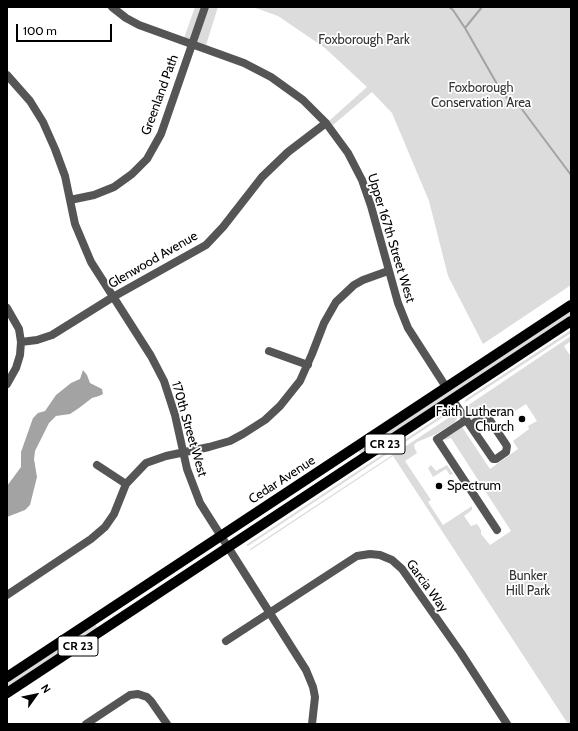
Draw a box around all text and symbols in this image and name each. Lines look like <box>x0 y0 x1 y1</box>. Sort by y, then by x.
scale bar <box>18 16 114 42</box>
text: 100 m <box>23 23 57 38</box>
park label: Foxborough Park <box>318 32 410 48</box>
street label: Greenland Path <box>138 53 182 137</box>
park label: Foxborough Conservation Area <box>431 80 531 111</box>
street label: Upper 167th Street West <box>364 171 418 305</box>
street label: Glenwood Avenue <box>106 228 200 292</box>
street label: 170th Street West <box>168 379 210 479</box>
place label: Faith Lutheran Church <box>436 404 514 435</box>
marker: Faith Lutheran Church <box>517 414 527 424</box>
road number: CR 23 <box>365 434 405 454</box>
street label: Cedar Avenue <box>246 453 318 507</box>
place label: Spectrum <box>447 478 501 494</box>
marker: Spectrum <box>434 481 444 491</box>
street label: Garcia Way <box>403 557 451 615</box>
park label: Bunker Hill Park <box>506 568 550 599</box>
road number: CR 23 <box>58 636 98 656</box>
north arrow <box>16 675 56 715</box>
text: N <box>38 681 54 696</box>

